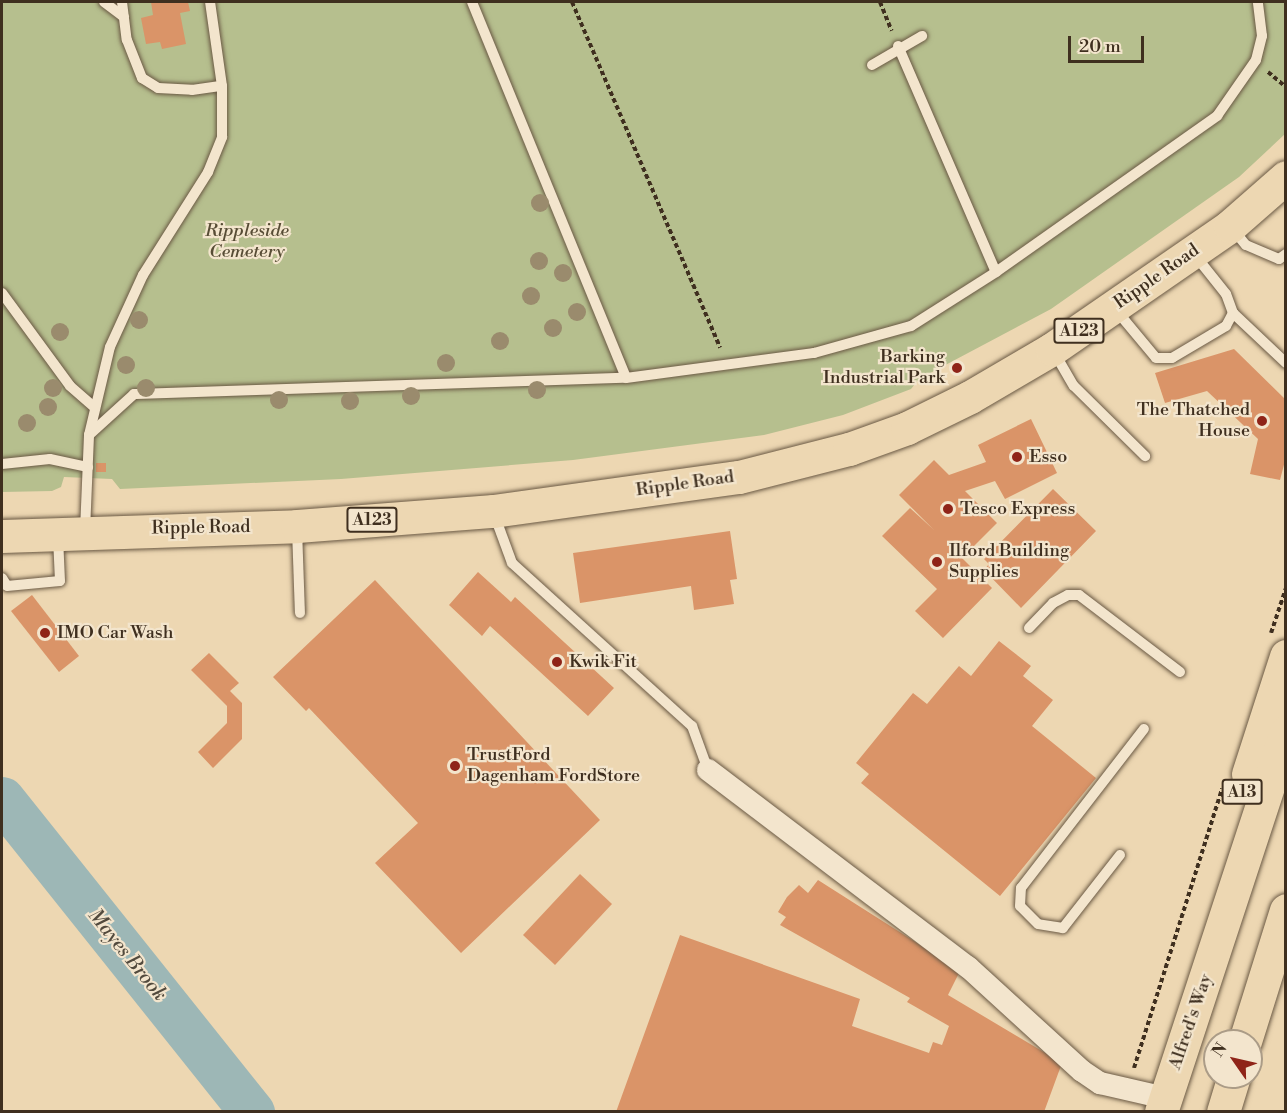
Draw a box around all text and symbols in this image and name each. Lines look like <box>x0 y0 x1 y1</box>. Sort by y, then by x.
scale bar <box>1071 24 1148 62</box>
text: 20 m <box>1079 35 1121 58</box>
park label: Rippleside Cemetery <box>205 221 289 264</box>
street label: Ripple Road <box>1110 240 1204 314</box>
road number: A123 <box>1052 318 1106 344</box>
place label: Barking Industrial Park <box>823 347 945 389</box>
marker: Barking Industrial Park <box>950 361 964 375</box>
place label: The Thatched House <box>1137 400 1250 442</box>
marker: The Thatched House <box>1255 414 1269 428</box>
place label: Esso <box>1029 446 1067 468</box>
marker: Esso <box>1010 450 1024 464</box>
street label: Ripple Road <box>634 466 736 502</box>
place label: Tesco Express <box>960 498 1075 520</box>
marker: Tesco Express <box>941 502 955 516</box>
road number: A123 <box>345 507 399 533</box>
street label: Ripple Road <box>151 516 251 540</box>
place label: Ilford Building Supplies <box>949 541 1069 584</box>
marker: Ilford Building Supplies <box>930 555 944 569</box>
place label: IMO Car Wash <box>57 622 173 644</box>
marker: IMO Car Wash <box>38 626 52 640</box>
place label: Kwik Fit <box>569 651 637 673</box>
marker: Kwik Fit <box>550 655 564 669</box>
place label: TrustFord Dagenham FordStore <box>467 745 640 788</box>
marker: TrustFord Dagenham FordStore <box>448 759 462 773</box>
road number: A13 <box>1221 779 1263 805</box>
water label: Mayes Brook <box>82 904 172 1006</box>
street label: Alfred's Way <box>1165 971 1217 1073</box>
north arrow <box>1203 1029 1263 1089</box>
text: N <box>1208 1039 1232 1061</box>

